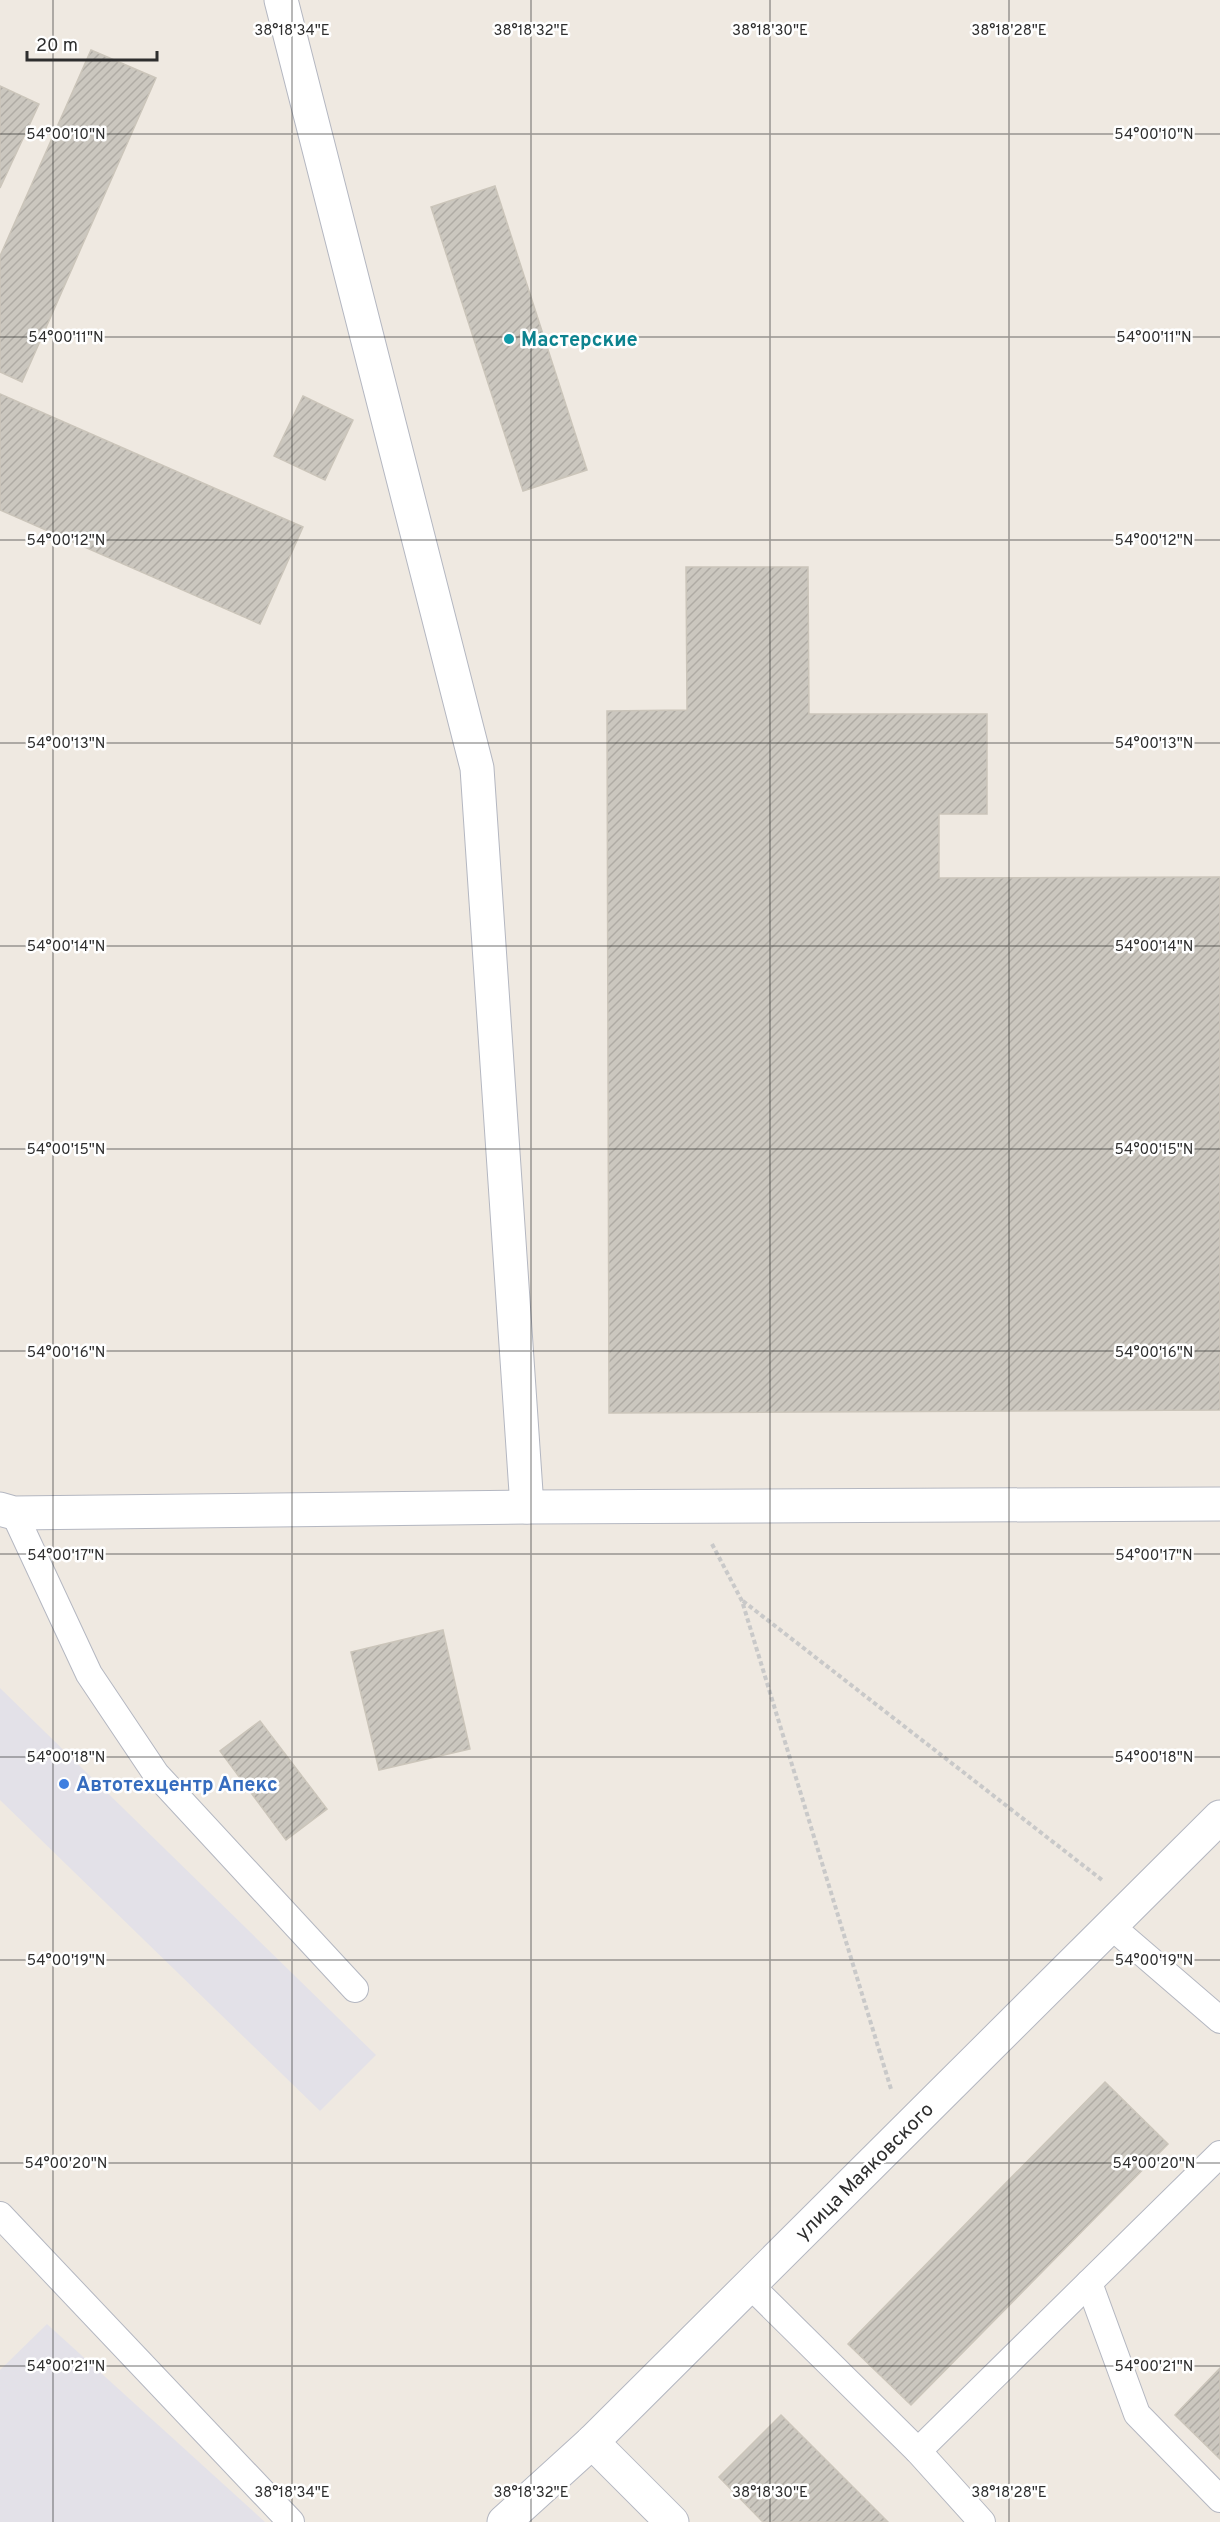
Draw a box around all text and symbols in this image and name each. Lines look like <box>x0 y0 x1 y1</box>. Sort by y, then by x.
text: 38°18'34"E <box>254 22 330 41</box>
text: 38°18'32"E <box>493 22 569 41</box>
text: 38°18'30"E <box>732 22 808 41</box>
text: 38°18'28"E <box>971 22 1047 41</box>
scale bar <box>27 24 158 62</box>
text: 20 m <box>36 35 78 58</box>
text: 54°00'10"N <box>26 126 106 145</box>
text: 54°00'10"N <box>1114 126 1194 145</box>
place label: Мастерские <box>521 328 638 354</box>
text: 54°00'11"N <box>28 329 104 348</box>
text: 54°00'11"N <box>1116 329 1192 348</box>
marker: Мастерские <box>502 332 516 346</box>
text: 54°00'12"N <box>27 532 105 551</box>
text: 54°00'12"N <box>1115 532 1193 551</box>
text: 54°00'13"N <box>27 735 105 754</box>
text: 54°00'13"N <box>1115 735 1193 754</box>
text: 54°00'14"N <box>27 938 105 957</box>
text: 54°00'14"N <box>1115 938 1193 957</box>
text: 54°00'15"N <box>27 1141 106 1160</box>
text: 54°00'15"N <box>1115 1141 1194 1160</box>
text: 54°00'16"N <box>27 1344 105 1363</box>
text: 54°00'16"N <box>1115 1344 1193 1363</box>
text: 54°00'17"N <box>27 1547 105 1566</box>
text: 54°00'17"N <box>1115 1547 1193 1566</box>
text: 54°00'18"N <box>27 1749 105 1768</box>
text: 54°00'18"N <box>1115 1749 1193 1768</box>
place label: Автотехцентр Апекс <box>76 1773 278 1799</box>
marker: Автотехцентр Апекс <box>57 1777 71 1791</box>
text: 54°00'19"N <box>27 1952 105 1971</box>
text: 54°00'19"N <box>1115 1952 1193 1971</box>
street label: улица Маяковского <box>791 2098 940 2247</box>
text: 54°00'20"N <box>25 2155 107 2174</box>
text: 54°00'20"N <box>1113 2155 1195 2174</box>
text: 54°00'21"N <box>27 2358 105 2377</box>
text: 54°00'21"N <box>1115 2358 1193 2377</box>
text: 38°18'34"E <box>254 2484 330 2503</box>
text: 38°18'32"E <box>493 2484 569 2503</box>
text: 38°18'30"E <box>732 2484 808 2503</box>
text: 38°18'28"E <box>971 2484 1047 2503</box>

